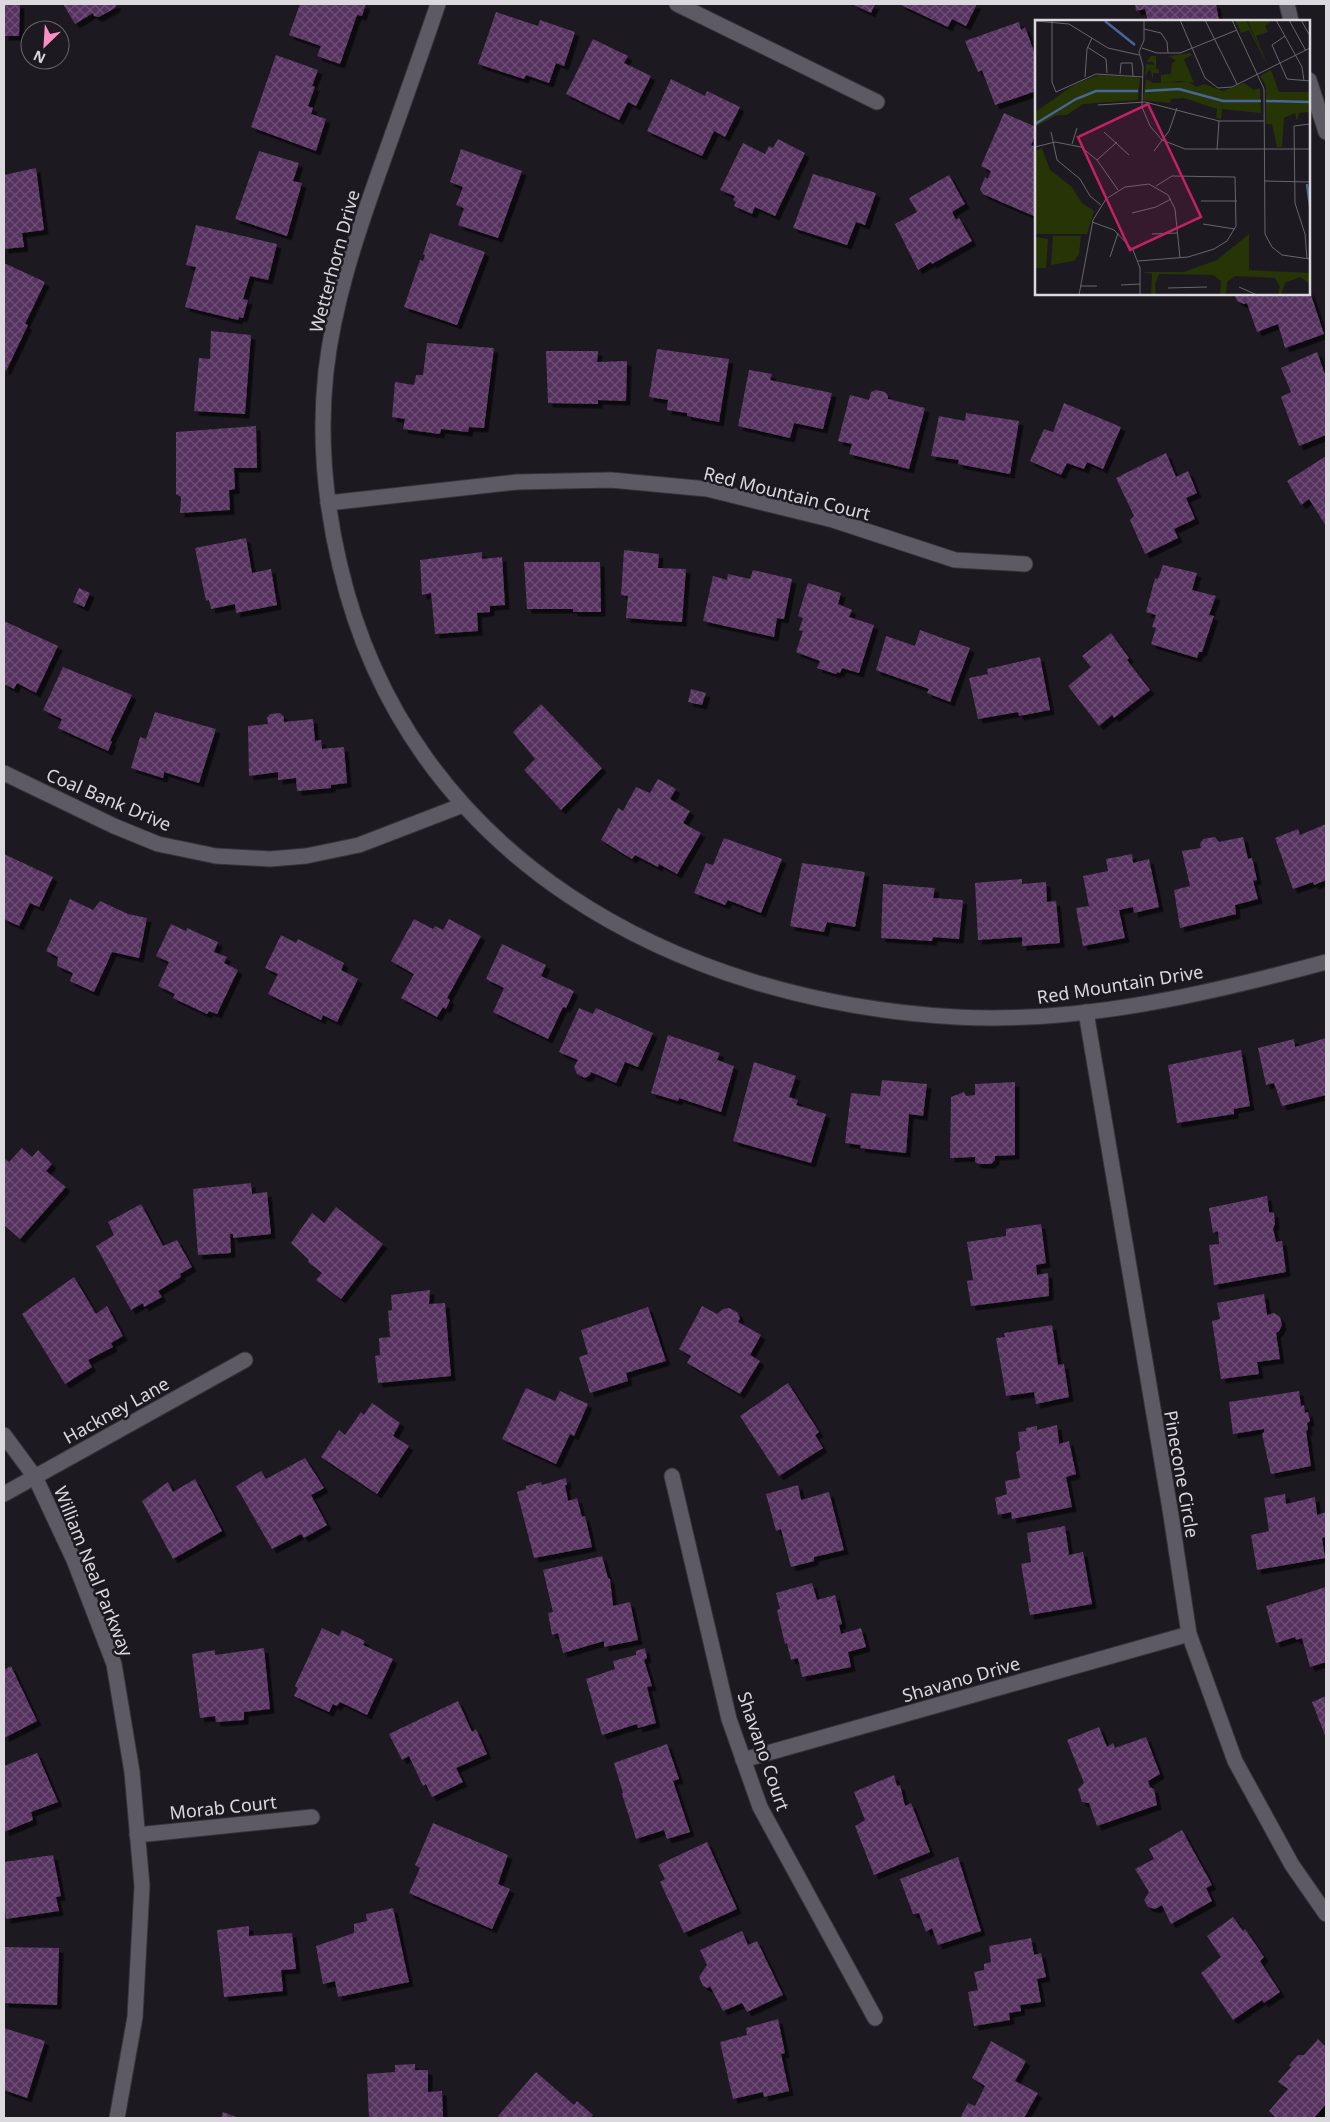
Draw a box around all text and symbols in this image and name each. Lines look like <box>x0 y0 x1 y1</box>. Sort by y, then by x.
north arrow <box>20 20 70 70</box>
inset map <box>1035 20 1310 295</box>
text: N <box>30 46 48 68</box>
street label: Wetterhorn Drive <box>303 187 365 335</box>
street label: Red Mountain Court <box>701 461 873 525</box>
street label: Coal Bank Drive <box>43 762 175 836</box>
street label: Red Mountain Drive <box>1035 959 1205 1009</box>
street label: Hackney Lane <box>59 1371 173 1449</box>
street label: Pinecone Circle <box>1159 1408 1205 1540</box>
street label: William Neal Parkway <box>49 1482 139 1660</box>
street label: Shavano Drive <box>899 1651 1023 1707</box>
street label: Shavano Court <box>732 1688 796 1814</box>
street label: Morab Court <box>168 1789 278 1825</box>

